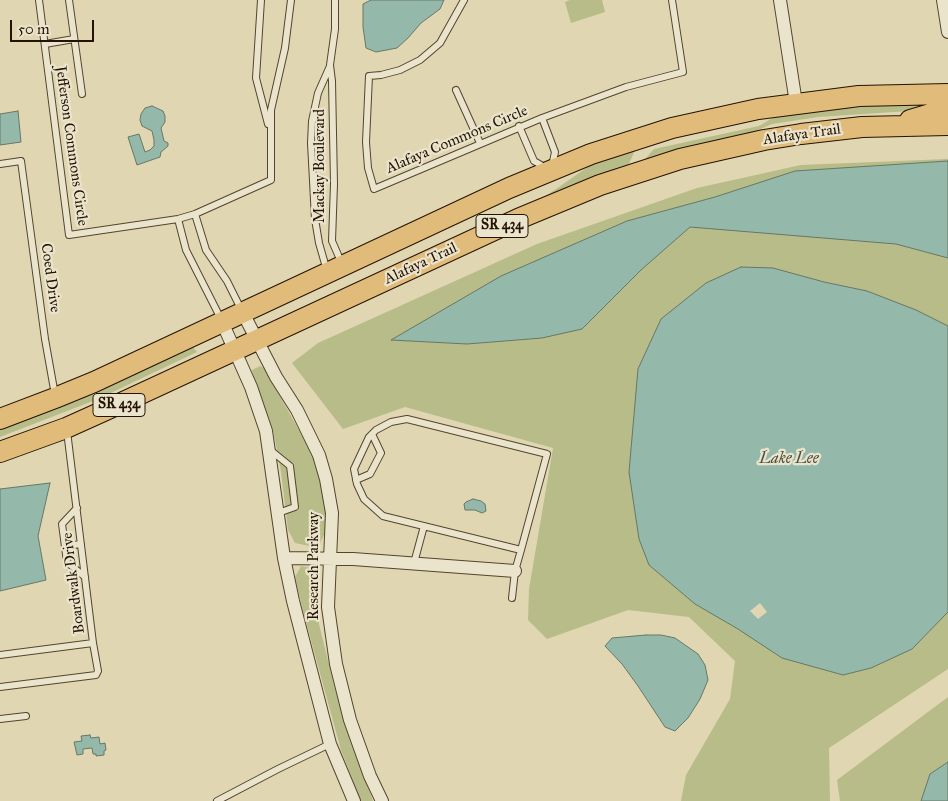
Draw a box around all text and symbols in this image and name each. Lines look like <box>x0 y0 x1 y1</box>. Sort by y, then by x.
scale bar <box>12 10 96 42</box>
text: 50 m <box>18 20 50 38</box>
street label: Jefferson Commons Circle <box>51 65 91 227</box>
street label: Alafaya Commons Circle <box>383 102 531 178</box>
street label: Mackay Boulevard <box>311 109 329 223</box>
street label: Alafaya Trail <box>762 121 842 149</box>
road number: SR 434 <box>476 215 528 238</box>
street label: Alafaya Trail <box>382 239 460 289</box>
street label: Coed Drive <box>36 242 64 314</box>
road number: SR 434 <box>93 394 145 416</box>
water label: Lake Lee <box>759 449 819 469</box>
street label: Research Parkway <box>305 512 323 620</box>
street label: Boardwalk Drive <box>59 531 89 635</box>

